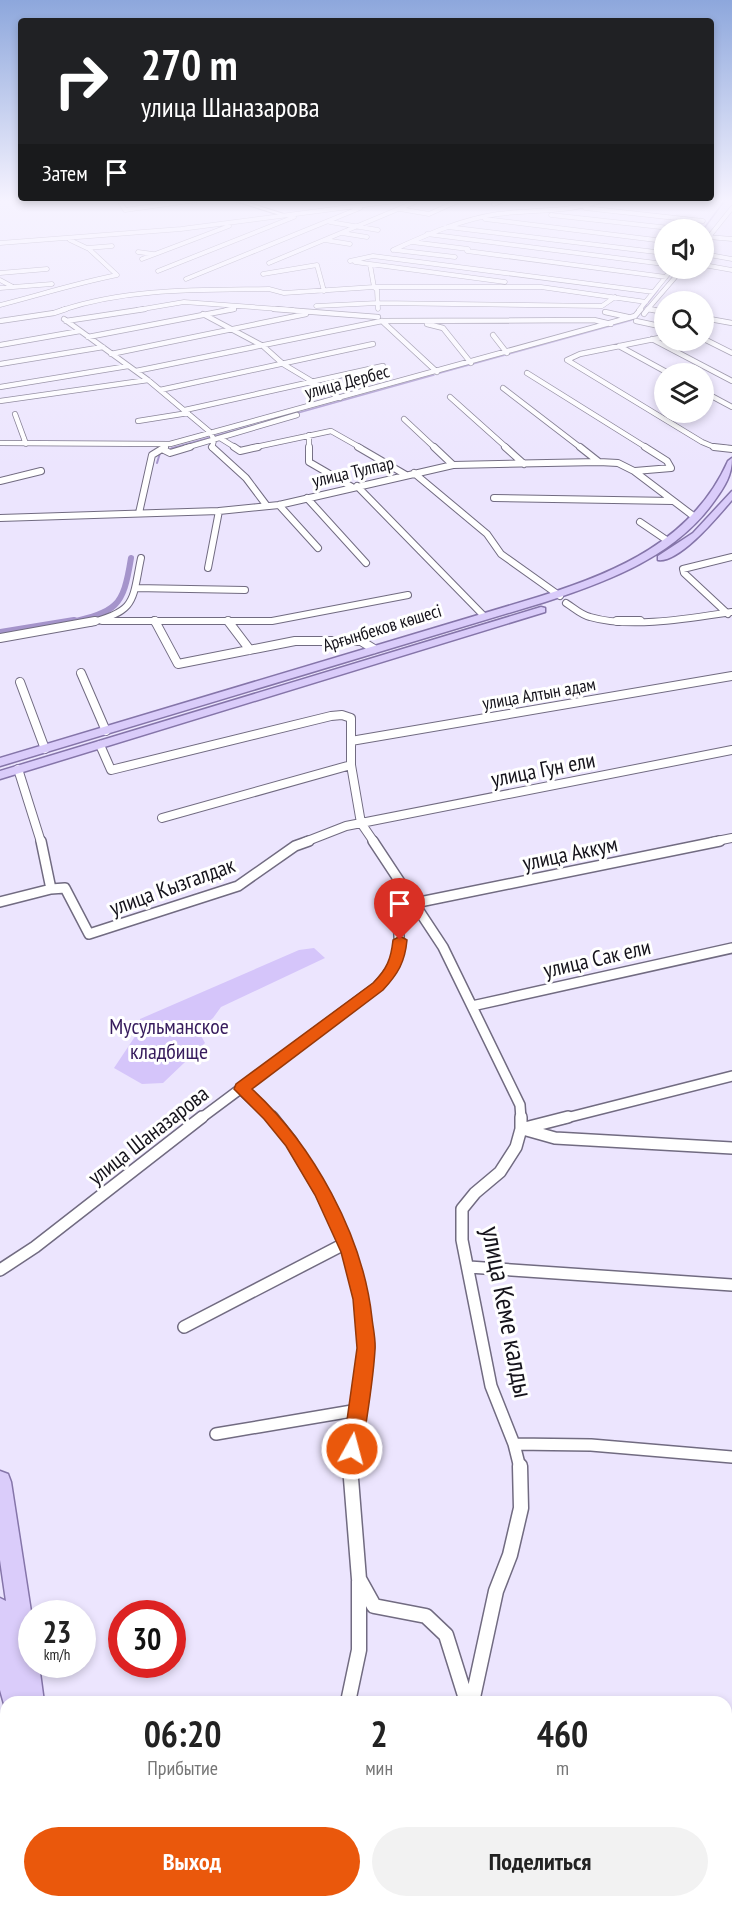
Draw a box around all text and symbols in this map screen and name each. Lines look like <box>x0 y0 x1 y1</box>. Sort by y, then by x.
text: 270 m <box>141 37 238 92</box>
icon: right <box>42 42 120 120</box>
text: улица Шаназарова <box>141 90 320 124</box>
icon: arrive <box>100 156 133 189</box>
text: Затем <box>42 159 88 187</box>
map controls <box>654 219 714 423</box>
button: sound <box>654 219 714 279</box>
button: search <box>654 291 714 351</box>
street label: улица Дербес <box>302 359 392 404</box>
button: layers <box>654 363 714 423</box>
street label: улица Тулпар <box>310 451 396 492</box>
street label: Арғынбеков көшесі <box>320 599 444 657</box>
street label: улица Алтын адам <box>480 672 597 715</box>
street label: улица Гун ели <box>489 745 597 793</box>
street label: улица Аккум <box>520 829 620 877</box>
street label: улица Кызгалдак <box>105 850 239 922</box>
pin <box>374 878 425 940</box>
icon: arrive <box>383 887 416 920</box>
street label: улица Сак ели <box>541 932 653 984</box>
park label: Мусульманское кладбище <box>109 1012 229 1065</box>
street label: улица Шаназарова <box>82 1079 214 1191</box>
street label: улица Кеме калды <box>475 1223 541 1400</box>
position arrow <box>320 1417 384 1481</box>
speed limit sign: 30 <box>108 1600 186 1678</box>
text: 23 <box>43 1612 71 1651</box>
text: km/h <box>44 1645 70 1664</box>
text: 06:20 <box>144 1710 222 1757</box>
text: 2 <box>371 1710 388 1757</box>
text: 460 <box>537 1710 588 1757</box>
text: Прибытие <box>147 1755 218 1781</box>
text: мин <box>365 1755 393 1781</box>
text: m <box>556 1755 569 1781</box>
button: Выход <box>24 1827 360 1896</box>
button: Поделиться <box>372 1827 708 1896</box>

